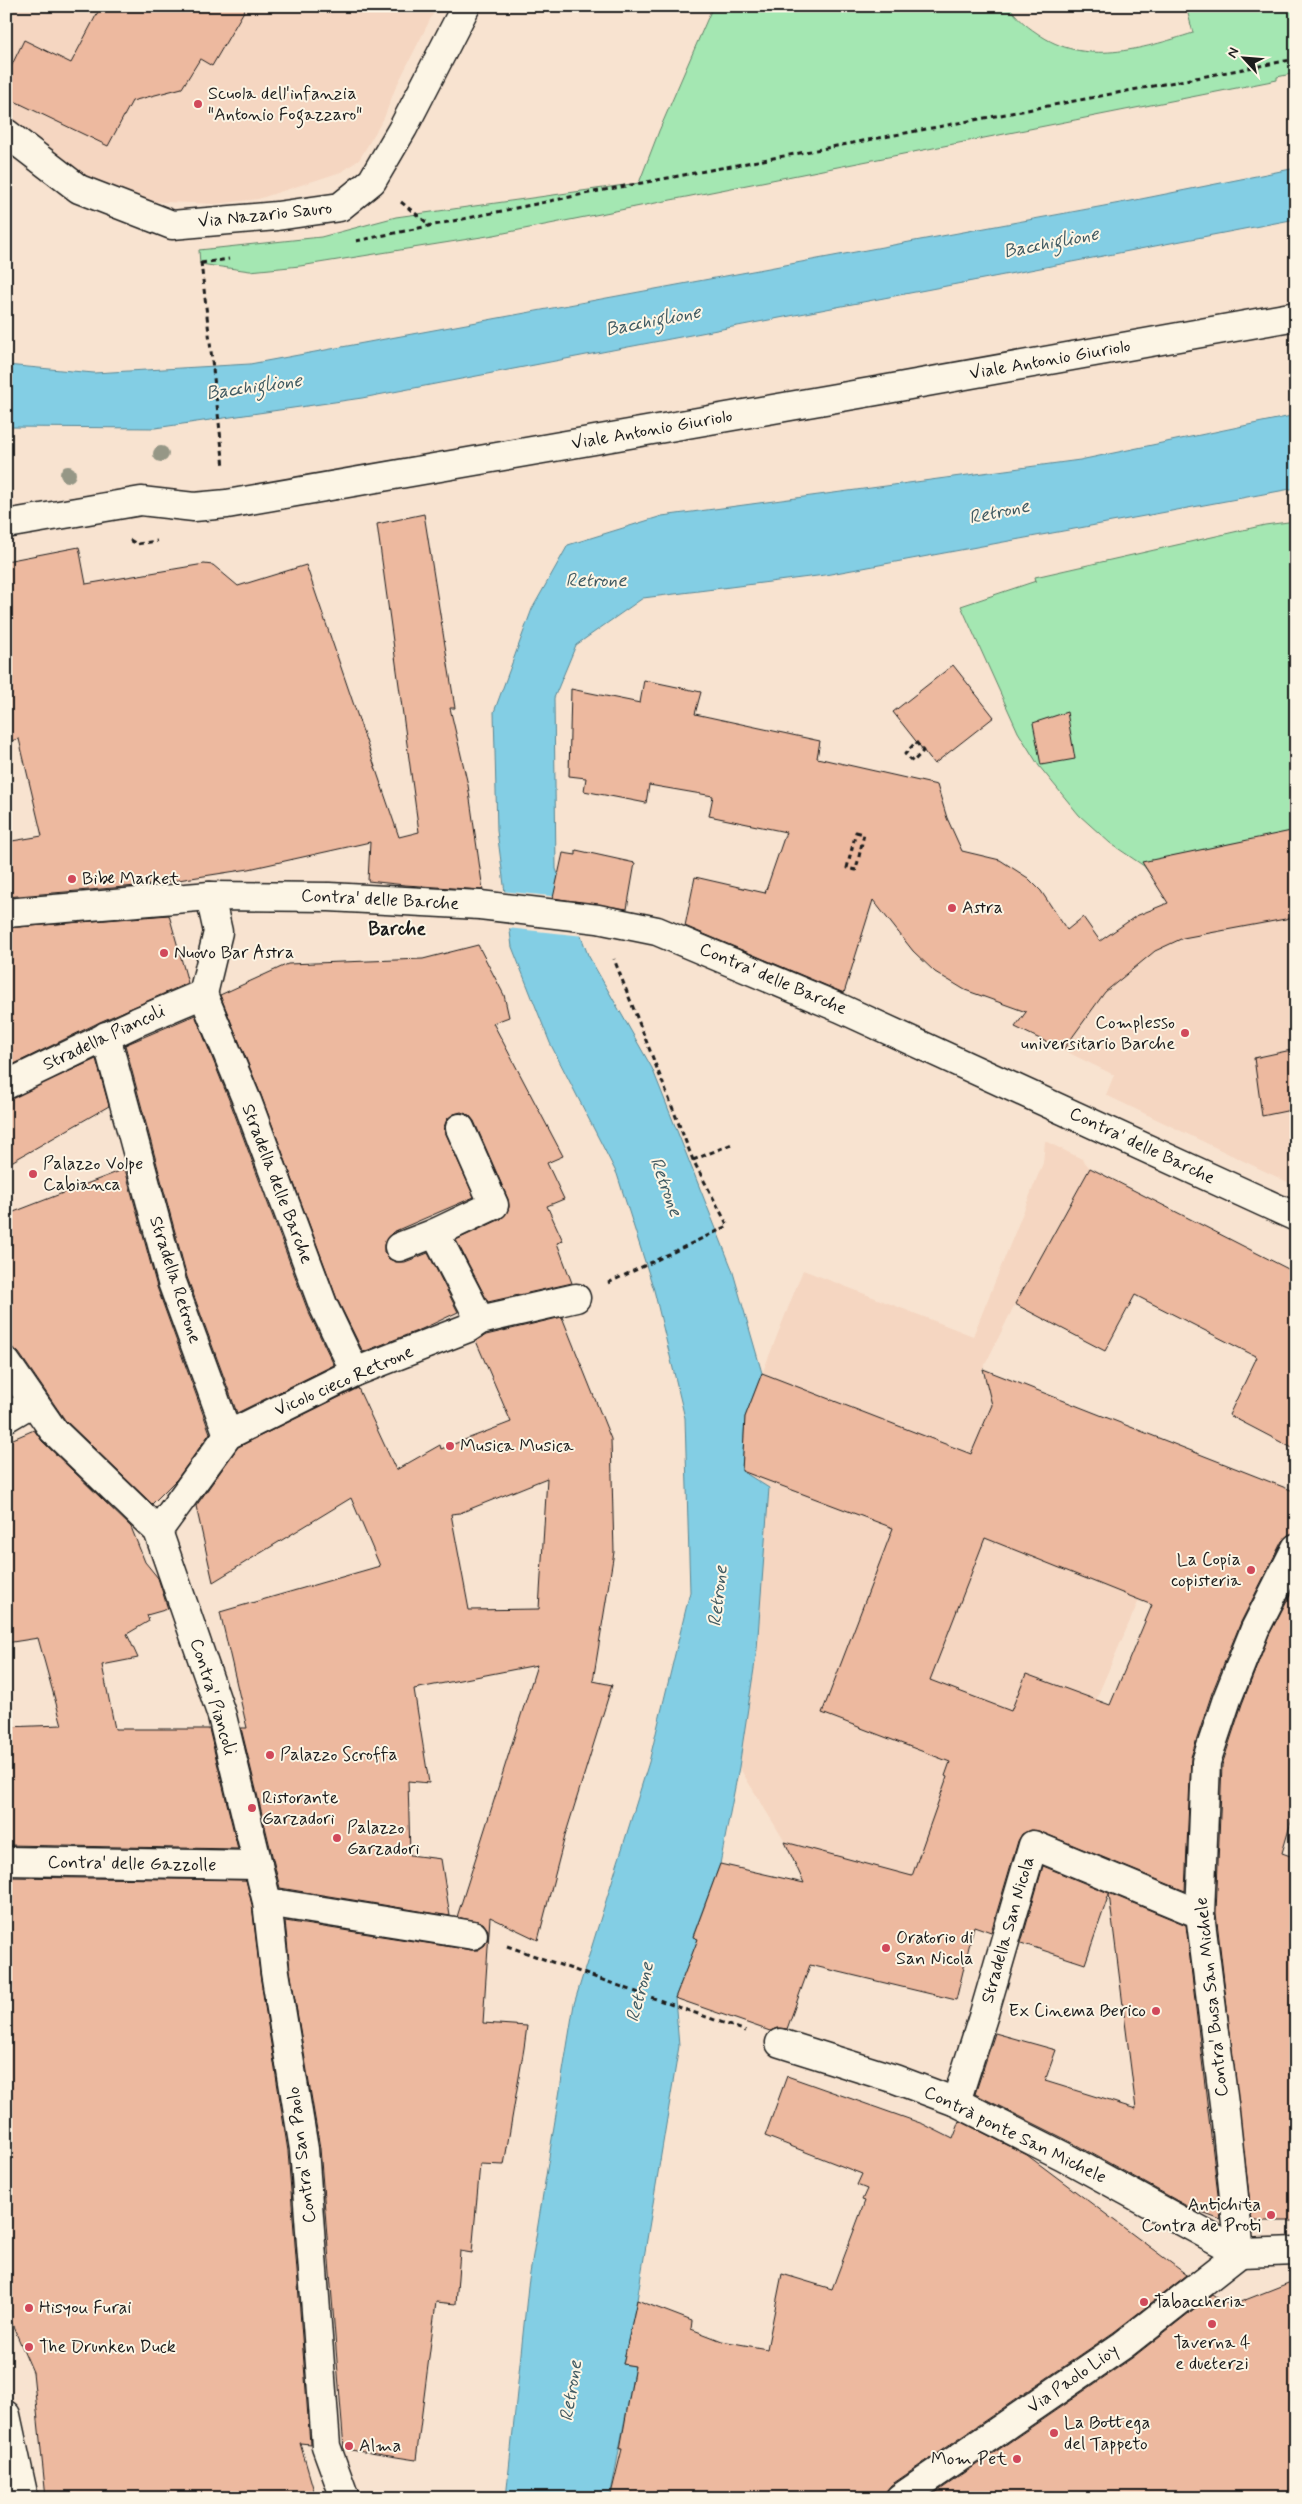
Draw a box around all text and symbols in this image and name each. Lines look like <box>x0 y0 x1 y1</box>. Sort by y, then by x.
north arrow <box>1220 32 1270 82</box>
text: N <box>1223 45 1243 61</box>
place label: Scuola dell'infanzia "Antonio Fogazzaro" <box>208 82 362 129</box>
marker: Scuola dell'infanzia "Antonio Fogazzaro" <box>192 98 204 110</box>
street label: Via Nazario Sauro <box>197 196 333 234</box>
water label: Bacchiglione <box>1001 221 1102 266</box>
water label: Bacchiglione <box>603 299 704 344</box>
street label: Viale Antonio Giuriolo <box>968 334 1132 386</box>
water label: Bacchiglione <box>205 368 305 408</box>
street label: Viale Antonio Giuriolo <box>570 404 734 456</box>
water label: Retrone <box>966 493 1032 531</box>
water label: Retrone <box>565 568 627 593</box>
place label: Bibe Market <box>82 867 180 891</box>
marker: Bibe Market <box>66 873 78 885</box>
street label: Contra' delle Barche <box>300 884 460 916</box>
place label: Astra <box>962 896 1003 920</box>
marker: Astra <box>946 902 958 914</box>
district label: Barche <box>368 917 426 942</box>
street label: Contra' delle Barche <box>695 937 851 1021</box>
place label: Nuovo Bar Astra <box>174 941 294 965</box>
marker: Nuovo Bar Astra <box>158 947 170 959</box>
street label: Stradella Piancoli <box>39 999 169 1077</box>
place label: Complesso universitario Barche <box>1021 1011 1175 1056</box>
marker: Complesso universitario Barche <box>1179 1027 1191 1039</box>
street label: Stradella delle Barche <box>235 1101 319 1267</box>
street label: Contra' delle Barche <box>1065 1102 1219 1190</box>
place label: Palazzo Volpe Cabianca <box>43 1152 143 1197</box>
water label: Retrone <box>644 1154 688 1221</box>
marker: Palazzo Volpe Cabianca <box>27 1168 39 1180</box>
street label: Stradella Retrone <box>143 1213 207 1347</box>
street label: Vicolo cieco Retrone <box>271 1340 417 1422</box>
place label: Musica Musica <box>460 1434 574 1458</box>
marker: Musica Musica <box>444 1440 456 1452</box>
place label: La Copia copisteria <box>1171 1548 1241 1593</box>
water label: Retrone <box>702 1564 734 1628</box>
marker: La Copia copisteria <box>1245 1564 1257 1576</box>
street label: Contra' Piancoli <box>184 1636 242 1758</box>
place label: Palazzo Scroffa <box>280 1743 398 1767</box>
marker: Palazzo Scroffa <box>264 1749 276 1761</box>
place label: Ristorante Garzadori <box>262 1786 338 1831</box>
marker: Ristorante Garzadori <box>246 1802 258 1814</box>
place label: Palazzo Garzadori <box>347 1816 420 1861</box>
marker: Palazzo Garzadori <box>331 1832 343 1844</box>
street label: Contra' delle Gazzolle <box>47 1851 217 1877</box>
street label: Stradella San Nicola <box>976 1854 1040 2006</box>
street label: Contra' Busa San Michele <box>1190 1896 1234 2098</box>
place label: Oratorio di San Nicola <box>896 1926 973 1971</box>
marker: Oratorio di San Nicola <box>880 1942 892 1954</box>
water label: Retrone <box>620 1959 660 2025</box>
place label: Ex Cinema Berico <box>1008 1999 1146 2023</box>
marker: Ex Cinema Berico <box>1150 2005 1162 2017</box>
street label: Contrà ponte San Michele <box>920 2080 1110 2190</box>
street label: Contra' San Paolo <box>282 2085 322 2225</box>
place label: Antichita Contra de Proti <box>1141 2193 1261 2238</box>
marker: Antichita Contra de Proti <box>1265 2209 1277 2221</box>
place label: Tabaccheria <box>1154 2290 1244 2314</box>
place label: Hisyou Furai <box>39 2296 131 2320</box>
marker: Tabaccheria <box>1138 2296 1150 2308</box>
marker: Hisyou Furai <box>23 2302 35 2314</box>
marker: Taverna 4 e dueterzi <box>1206 2318 1218 2330</box>
place label: Taverna 4 e dueterzi <box>1173 2331 1251 2376</box>
place label: The Drunken Duck <box>39 2335 176 2359</box>
street label: Via Paolo Lioy <box>1023 2339 1123 2419</box>
marker: The Drunken Duck <box>23 2341 35 2353</box>
water label: Retrone <box>554 2358 588 2423</box>
place label: La Bottega del Tappeto <box>1064 2411 1150 2456</box>
marker: La Bottega del Tappeto <box>1048 2427 1060 2439</box>
place label: Alma <box>359 2434 401 2458</box>
marker: Alma <box>343 2440 355 2452</box>
place label: Mom Pet <box>931 2447 1007 2471</box>
marker: Mom Pet <box>1011 2453 1023 2465</box>

